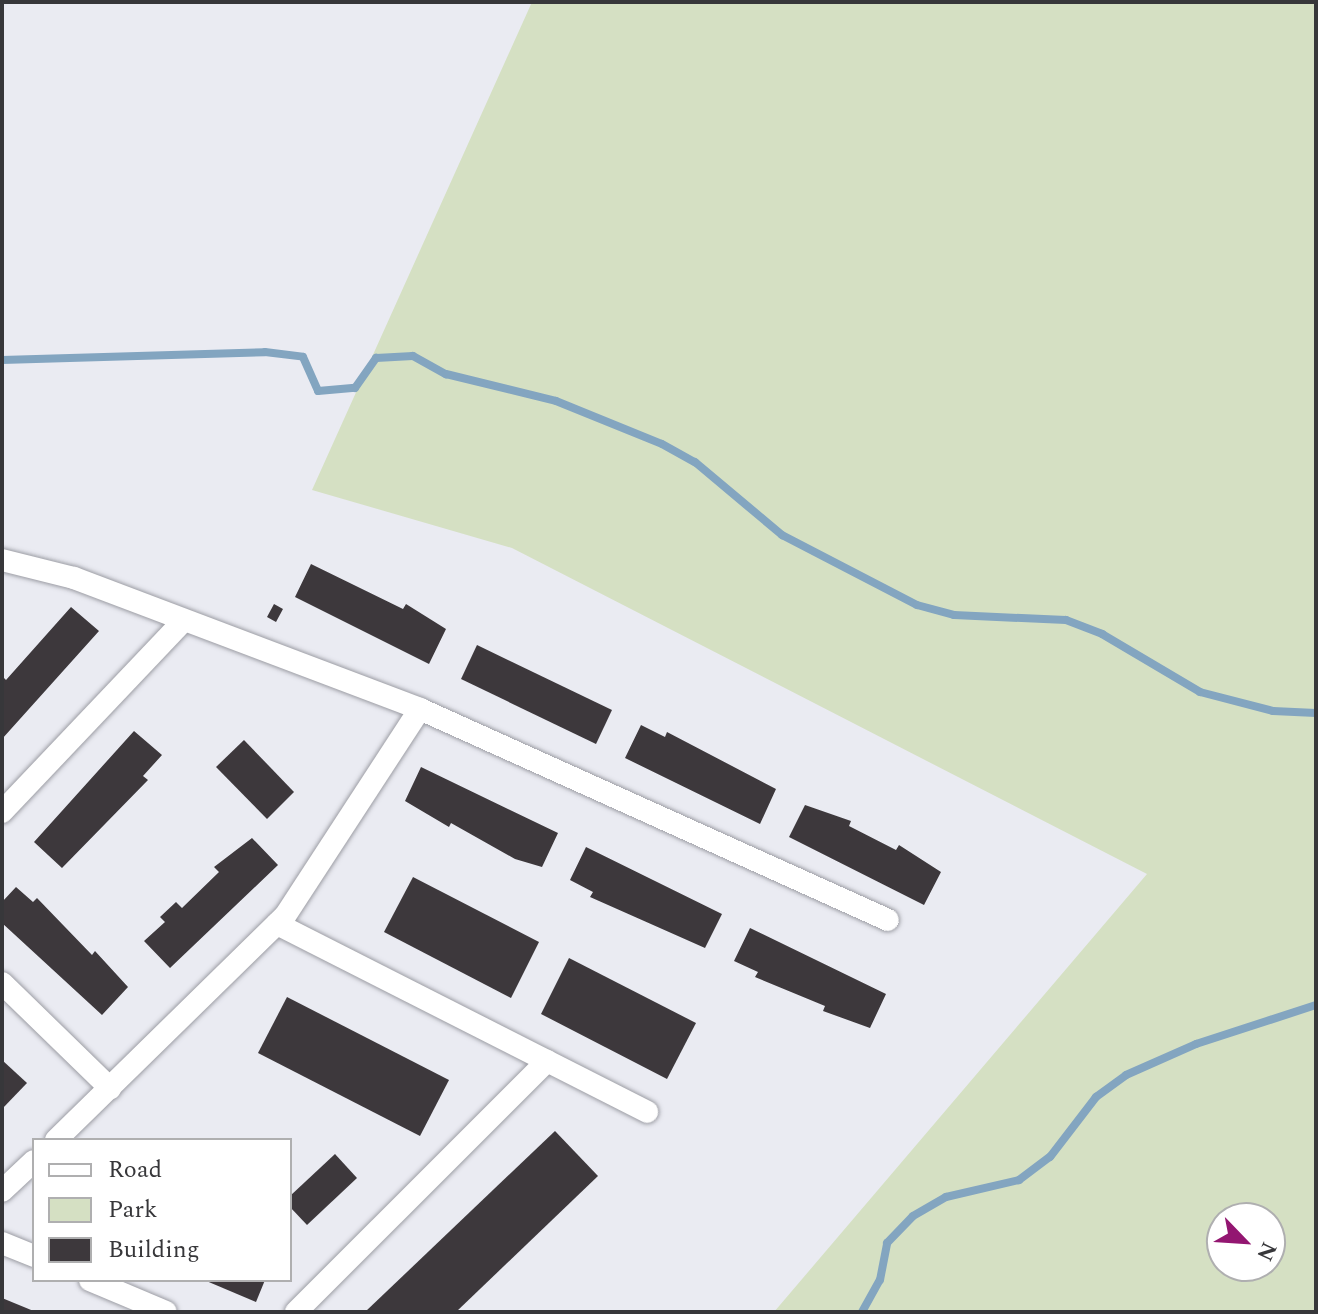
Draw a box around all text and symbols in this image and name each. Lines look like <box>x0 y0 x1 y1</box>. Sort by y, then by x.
legend <box>32 1138 292 1282</box>
text: Road <box>108 1152 162 1188</box>
text: Park <box>108 1192 158 1228</box>
north arrow <box>1206 1202 1286 1282</box>
text: Building <box>108 1232 200 1268</box>
text: N <box>1248 1236 1285 1267</box>

